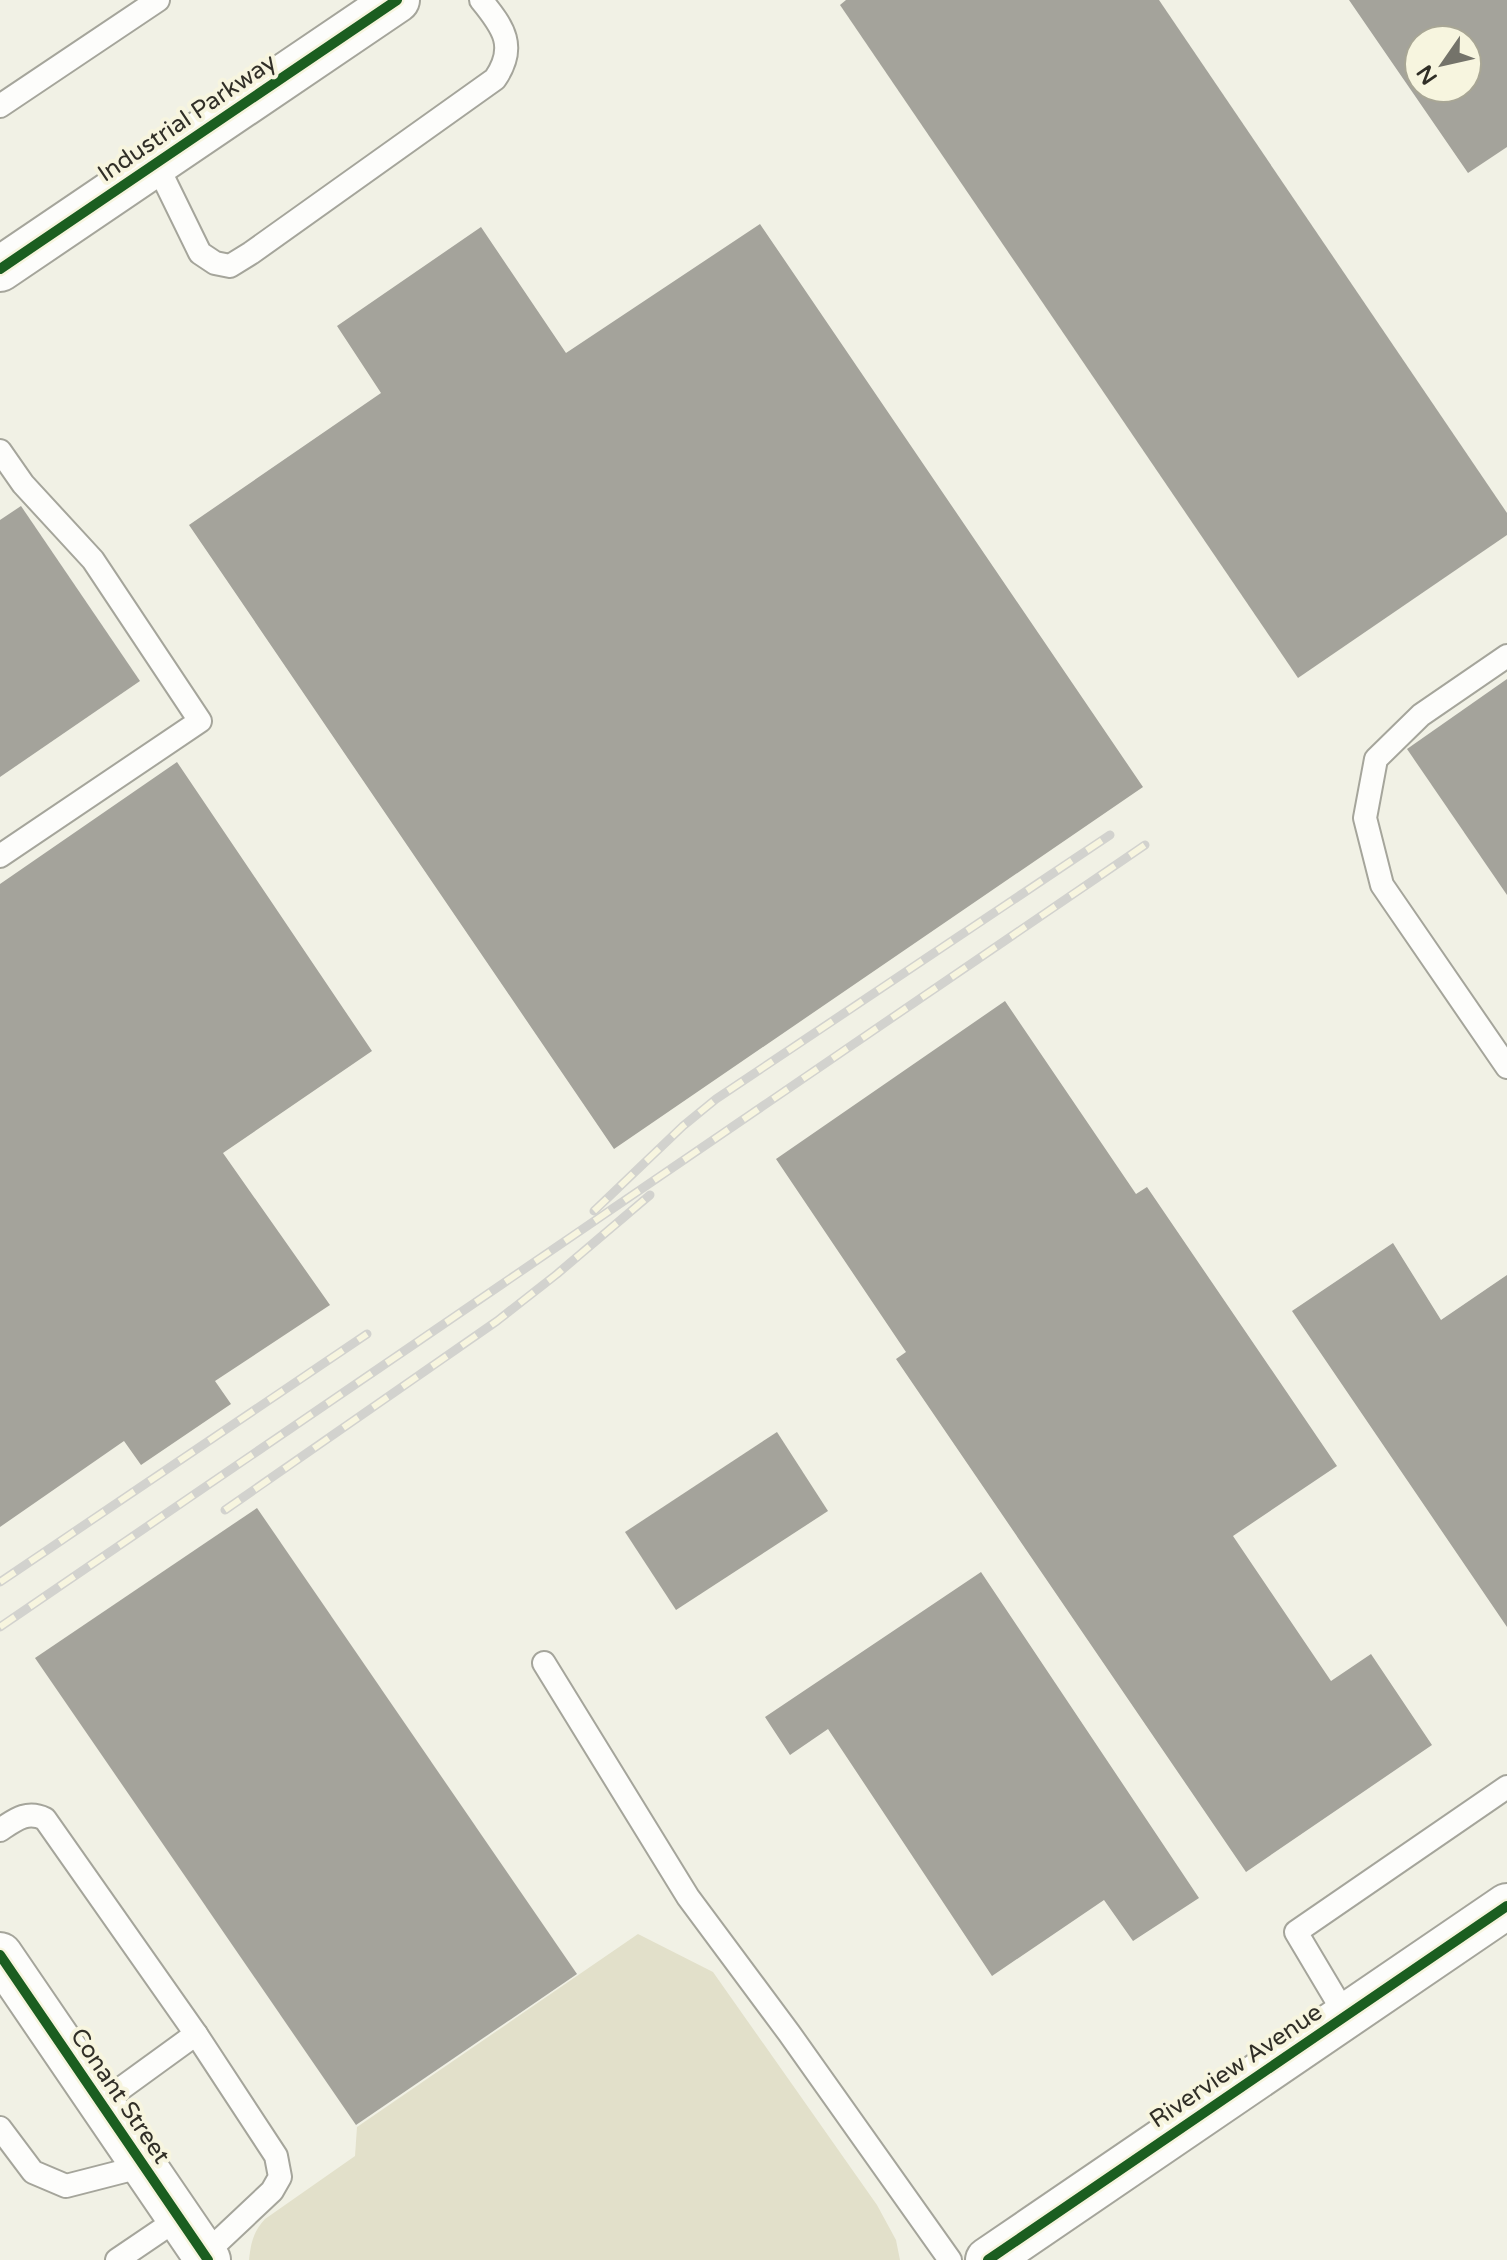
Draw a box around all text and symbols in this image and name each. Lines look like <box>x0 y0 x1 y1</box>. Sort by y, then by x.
north arrow <box>1403 24 1483 104</box>
street label: Industrial Parkway <box>92 48 282 188</box>
text: N <box>1412 60 1443 89</box>
street label: Riverview Avenue <box>1144 1998 1328 2134</box>
street label: Conant Street <box>64 2023 176 2169</box>

